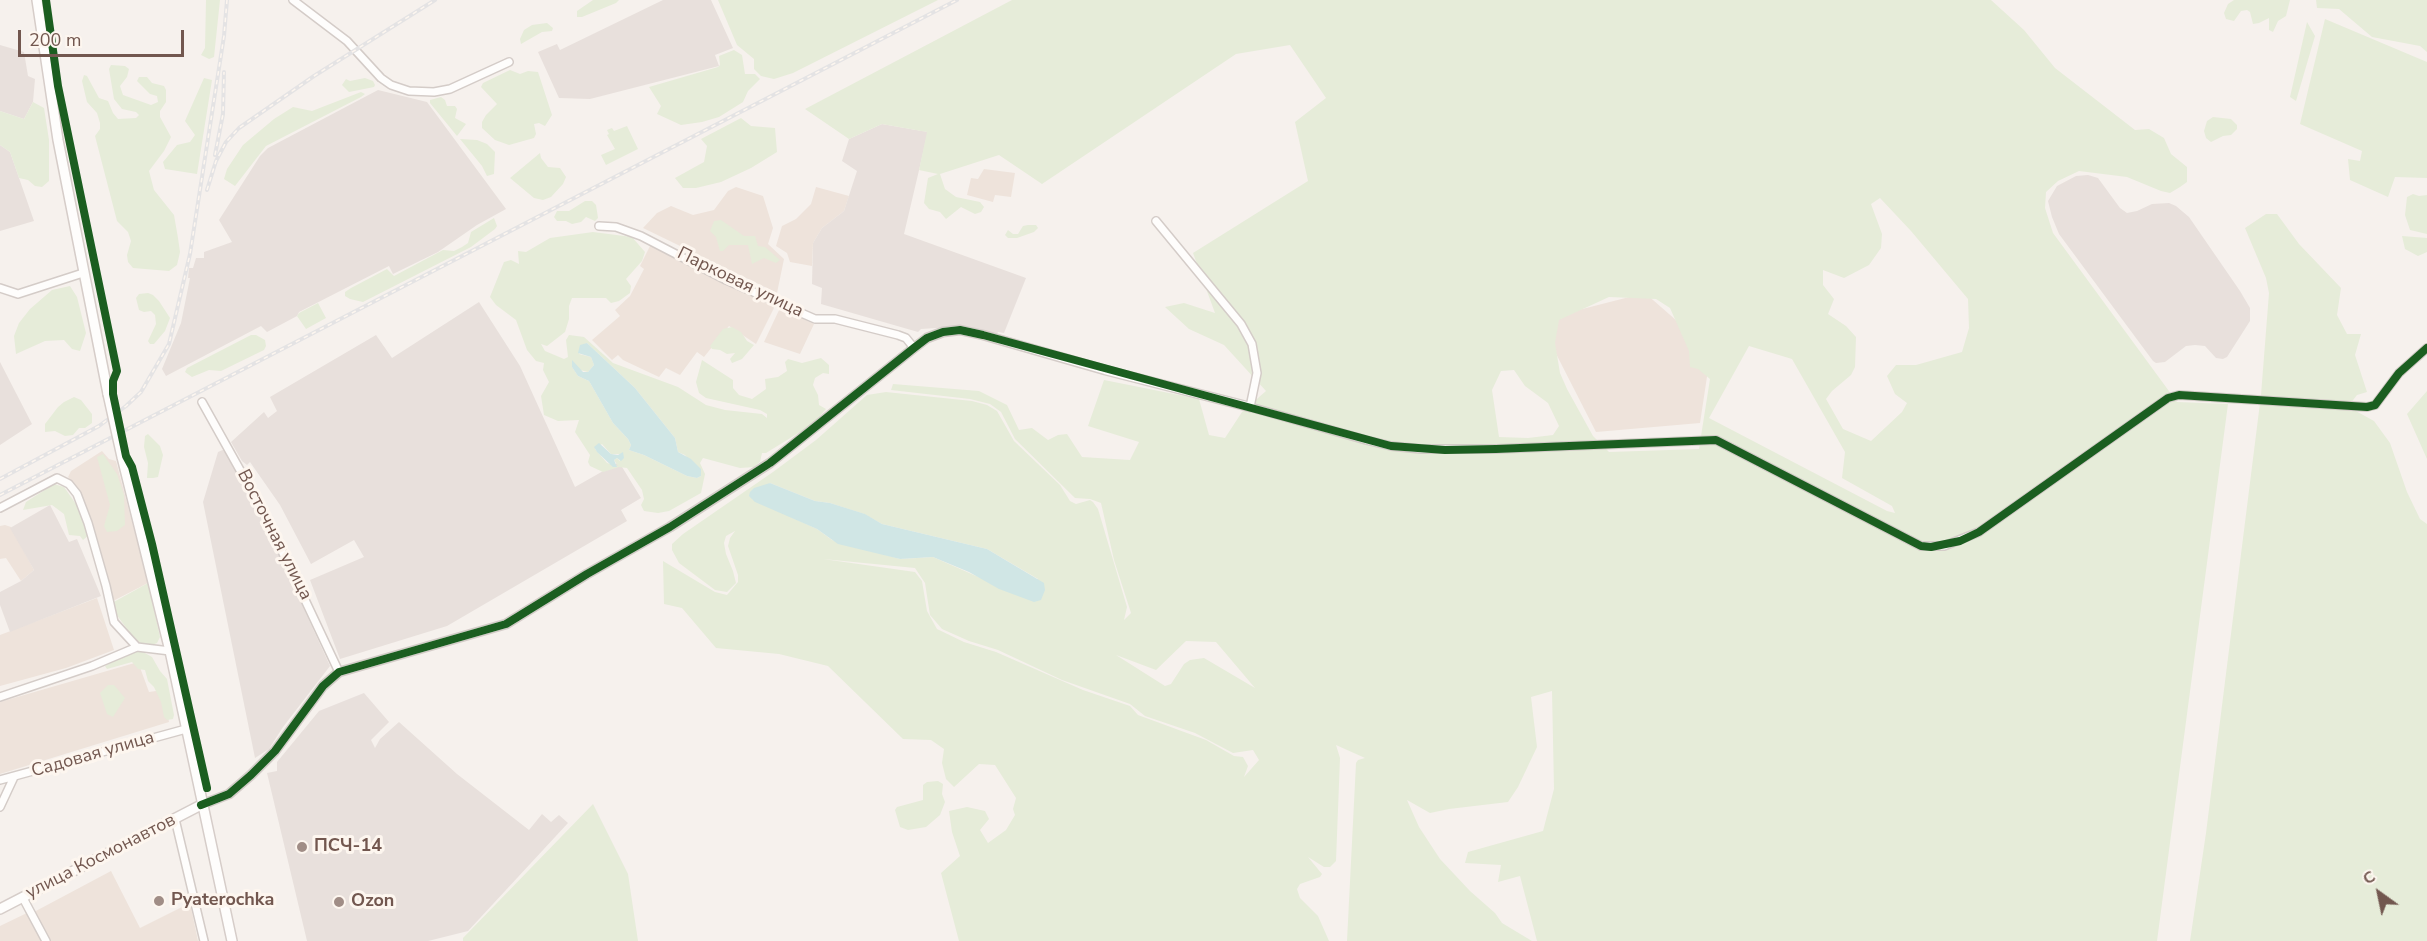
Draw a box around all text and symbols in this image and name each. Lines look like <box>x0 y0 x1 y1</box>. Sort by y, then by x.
scale bar <box>21 18 188 56</box>
text: 200 m <box>29 28 81 52</box>
street label: Парковая улица <box>673 243 807 323</box>
street label: Восточная улица <box>232 466 316 604</box>
street label: Садовая улица <box>29 727 157 783</box>
street label: улица Космонавтов <box>22 810 180 904</box>
place label: ПСЧ-14 <box>314 836 382 858</box>
marker: ПСЧ-14 <box>295 840 309 854</box>
north arrow <box>2349 863 2409 923</box>
text: С <box>2359 866 2380 890</box>
place label: Pyaterochka <box>171 890 274 912</box>
place label: Ozon <box>351 891 394 913</box>
marker: Pyaterochka <box>152 894 166 908</box>
marker: Ozon <box>332 895 346 909</box>

